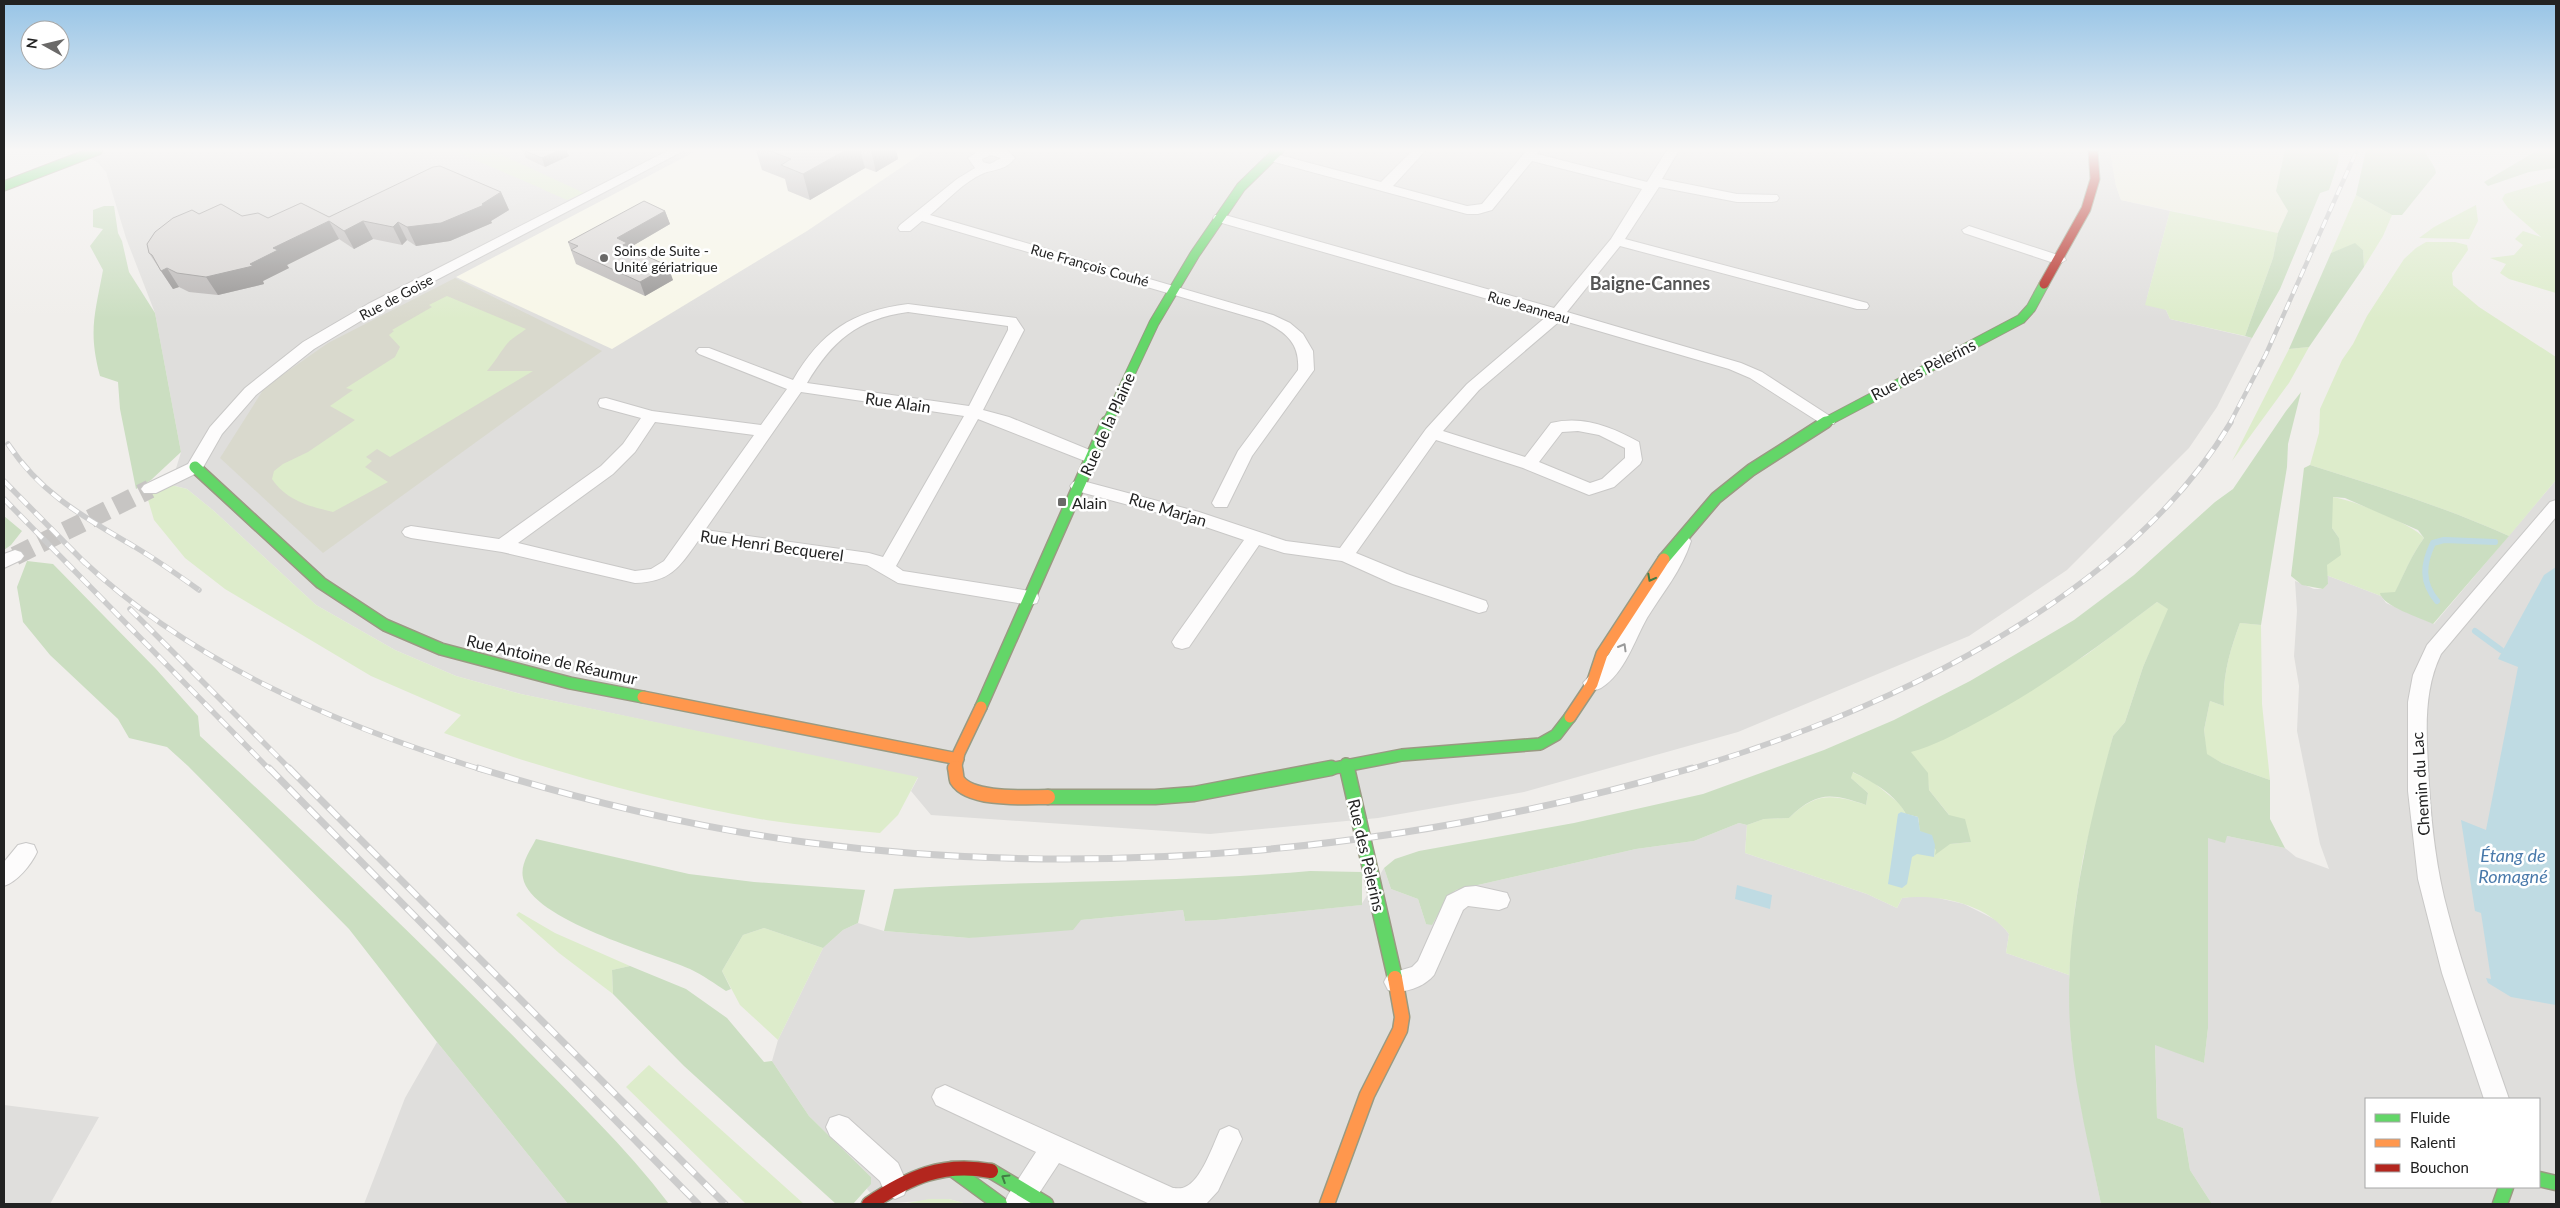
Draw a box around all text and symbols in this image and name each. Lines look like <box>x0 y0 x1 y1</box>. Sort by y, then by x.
north arrow <box>20 20 70 70</box>
text: N <box>22 37 41 50</box>
street label: Rue François Couhé <box>1029 240 1151 290</box>
place label: Soins de Suite - Unité gériatrique <box>614 242 718 275</box>
marker: Soins de Suite - Unité gériatrique <box>598 252 610 264</box>
street label: Rue de Goise <box>356 270 436 324</box>
district label: Baigne-Cannes <box>1590 272 1710 294</box>
street label: Rue Jeanneau <box>1486 287 1572 327</box>
street label: Rue des Pèlerins <box>1867 334 1979 404</box>
street label: Rue de la Plaine <box>1076 369 1138 479</box>
street label: Rue Alain <box>864 388 932 416</box>
street label: Rue Marjan <box>1127 488 1209 530</box>
place label: Alain <box>1072 493 1107 512</box>
marker: Alain <box>1056 496 1068 508</box>
street label: Rue Henri Becquerel <box>699 526 845 564</box>
one-way arrow <box>1647 573 1657 582</box>
street label: Rue Antoine de Réaumur <box>465 630 639 688</box>
one-way arrow <box>1617 644 1627 653</box>
street label: Chemin du Lac <box>2407 731 2433 836</box>
street label: Rue des Pèlerins <box>1345 797 1389 913</box>
water label: Étang de Romagné <box>2478 844 2548 887</box>
legend <box>2365 1098 2540 1188</box>
text: Fluide <box>2410 1108 2450 1126</box>
text: Ralenti <box>2410 1133 2456 1151</box>
text: Bouchon <box>2410 1158 2469 1176</box>
one-way arrow <box>1002 1175 1011 1185</box>

